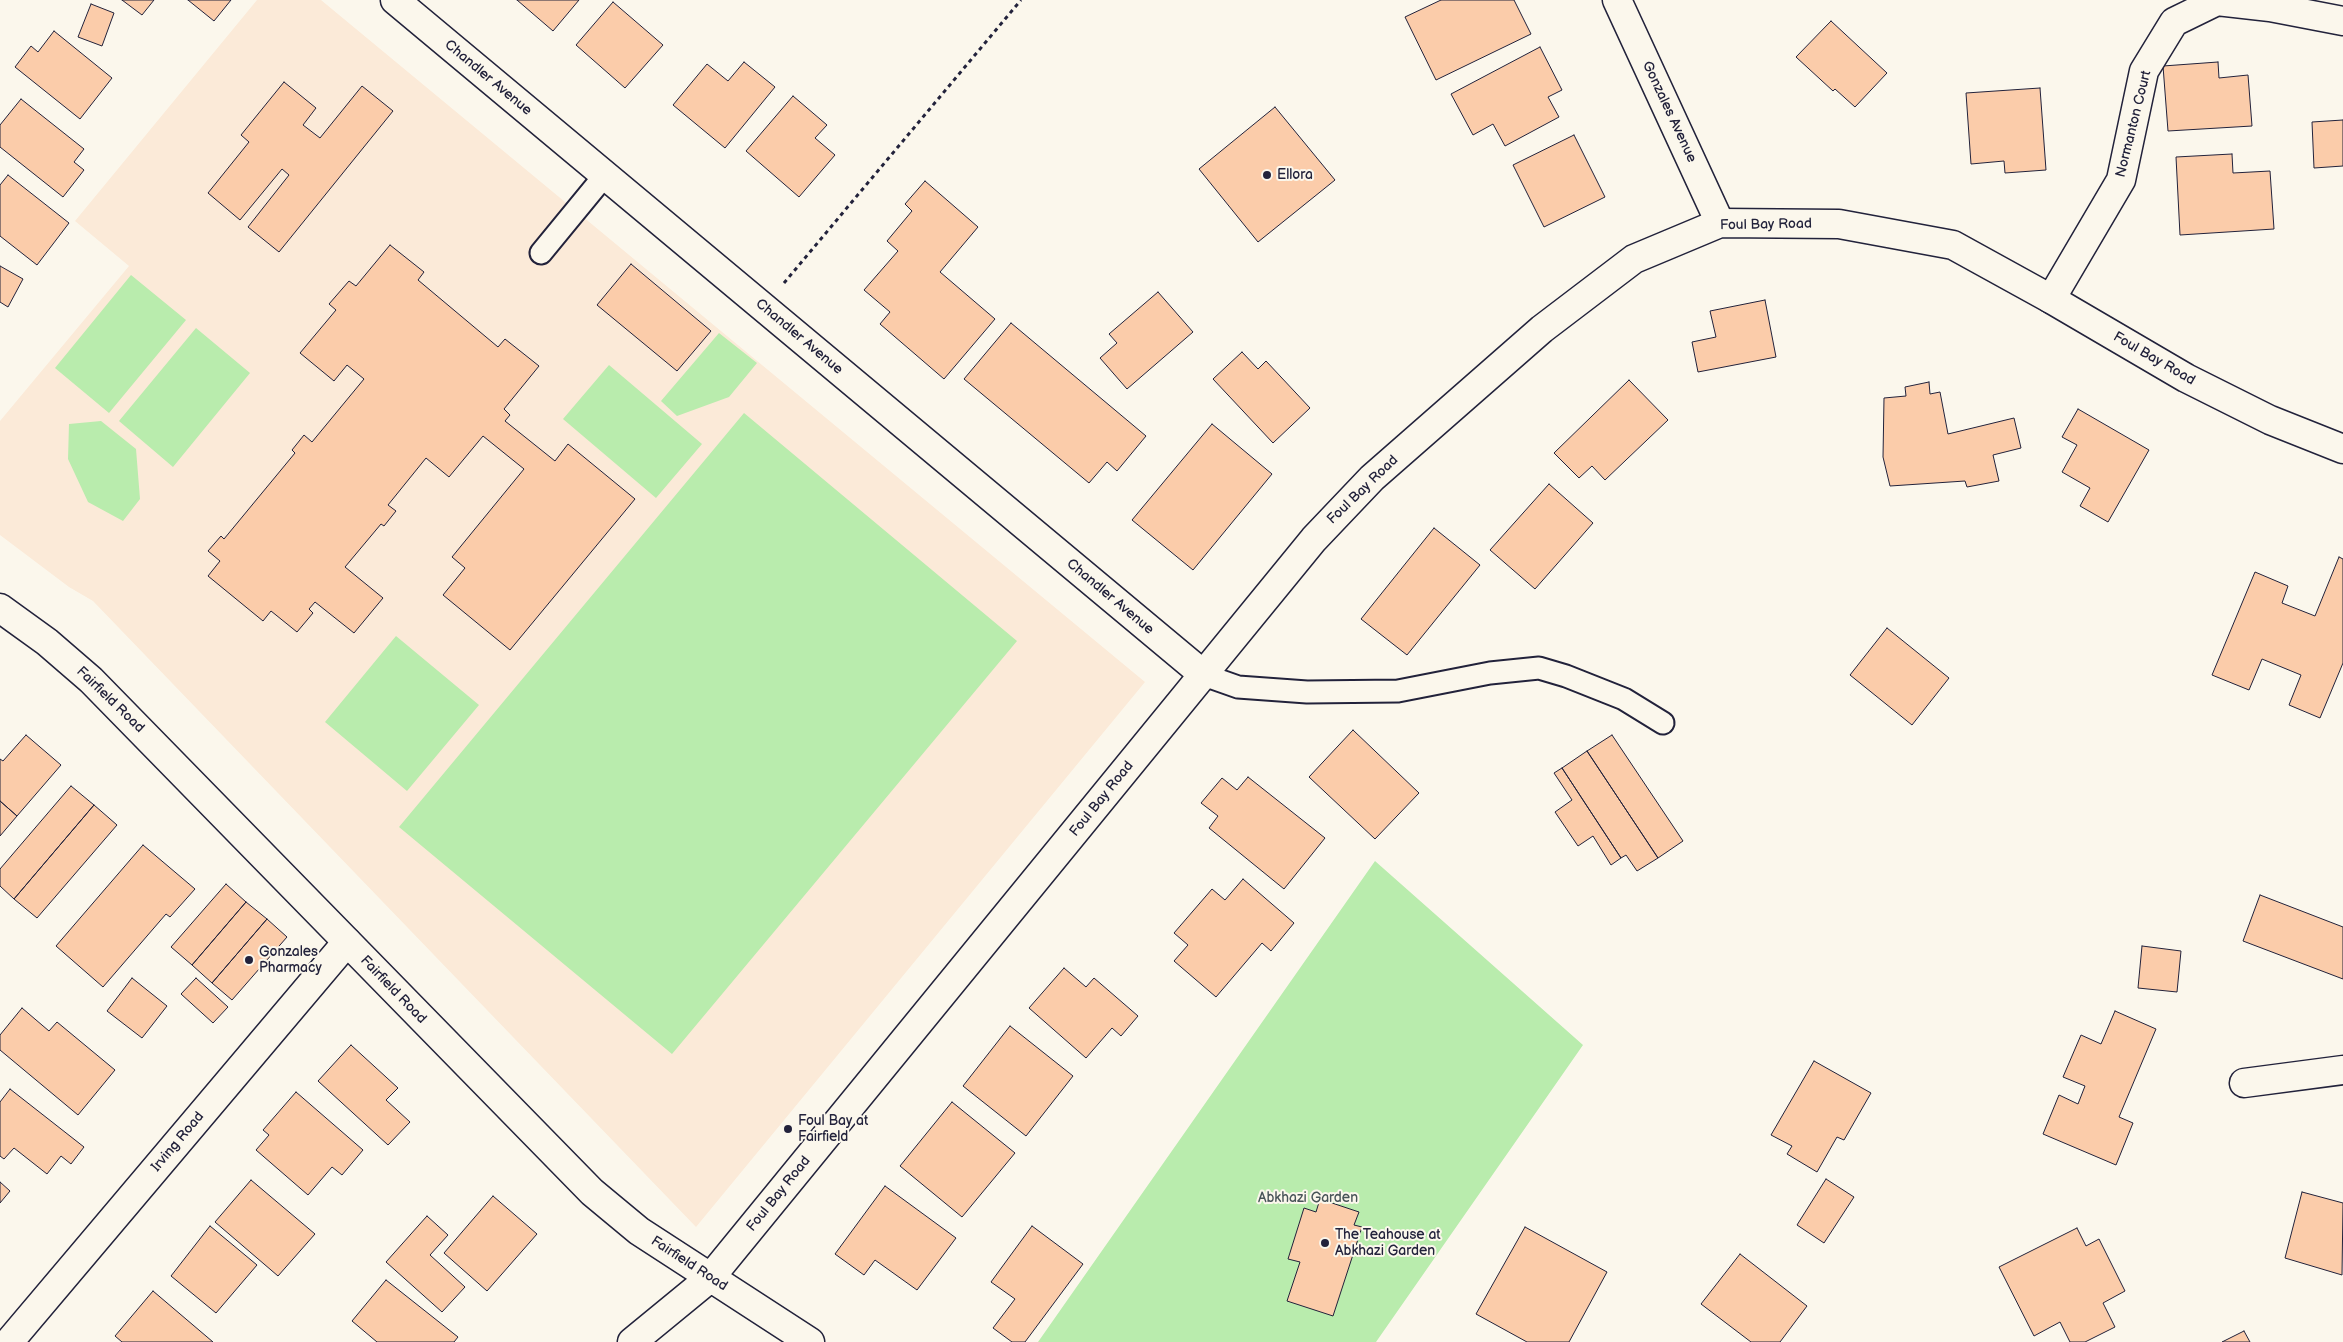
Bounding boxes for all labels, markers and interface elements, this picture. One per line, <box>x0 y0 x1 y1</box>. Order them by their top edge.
street label: Chandler Avenue <box>441 37 535 119</box>
street label: Gonzales Avenue <box>1638 59 1700 165</box>
street label: Normanton Court <box>2113 69 2155 179</box>
place label: Ellora <box>1277 167 1313 183</box>
marker: Ellora <box>1261 169 1273 181</box>
street label: Foul Bay Road <box>1720 216 1812 234</box>
street label: Chandler Avenue <box>752 296 846 378</box>
street label: Foul Bay Road <box>2110 329 2198 389</box>
street label: Foul Bay Road <box>1324 452 1402 528</box>
street label: Chandler Avenue <box>1063 556 1157 638</box>
street label: Fairfield Road <box>73 663 147 737</box>
street label: Foul Bay Road <box>1067 758 1137 840</box>
place label: Gonzales Pharmacy <box>259 944 322 976</box>
street label: Fairfield Road <box>356 953 430 1027</box>
marker: Gonzales Pharmacy <box>243 954 255 966</box>
street label: Irving Road <box>148 1109 208 1175</box>
place label: Foul Bay at Fairfield <box>798 1113 868 1146</box>
marker: Foul Bay at Fairfield <box>782 1123 794 1135</box>
street label: Foul Bay Road <box>744 1153 814 1235</box>
park label: Abkhazi Garden <box>1258 1190 1358 1206</box>
place label: The Teahouse at Abkhazi Garden <box>1335 1227 1441 1260</box>
street label: Fairfield Road <box>648 1233 730 1295</box>
marker: The Teahouse at Abkhazi Garden <box>1319 1237 1331 1249</box>

